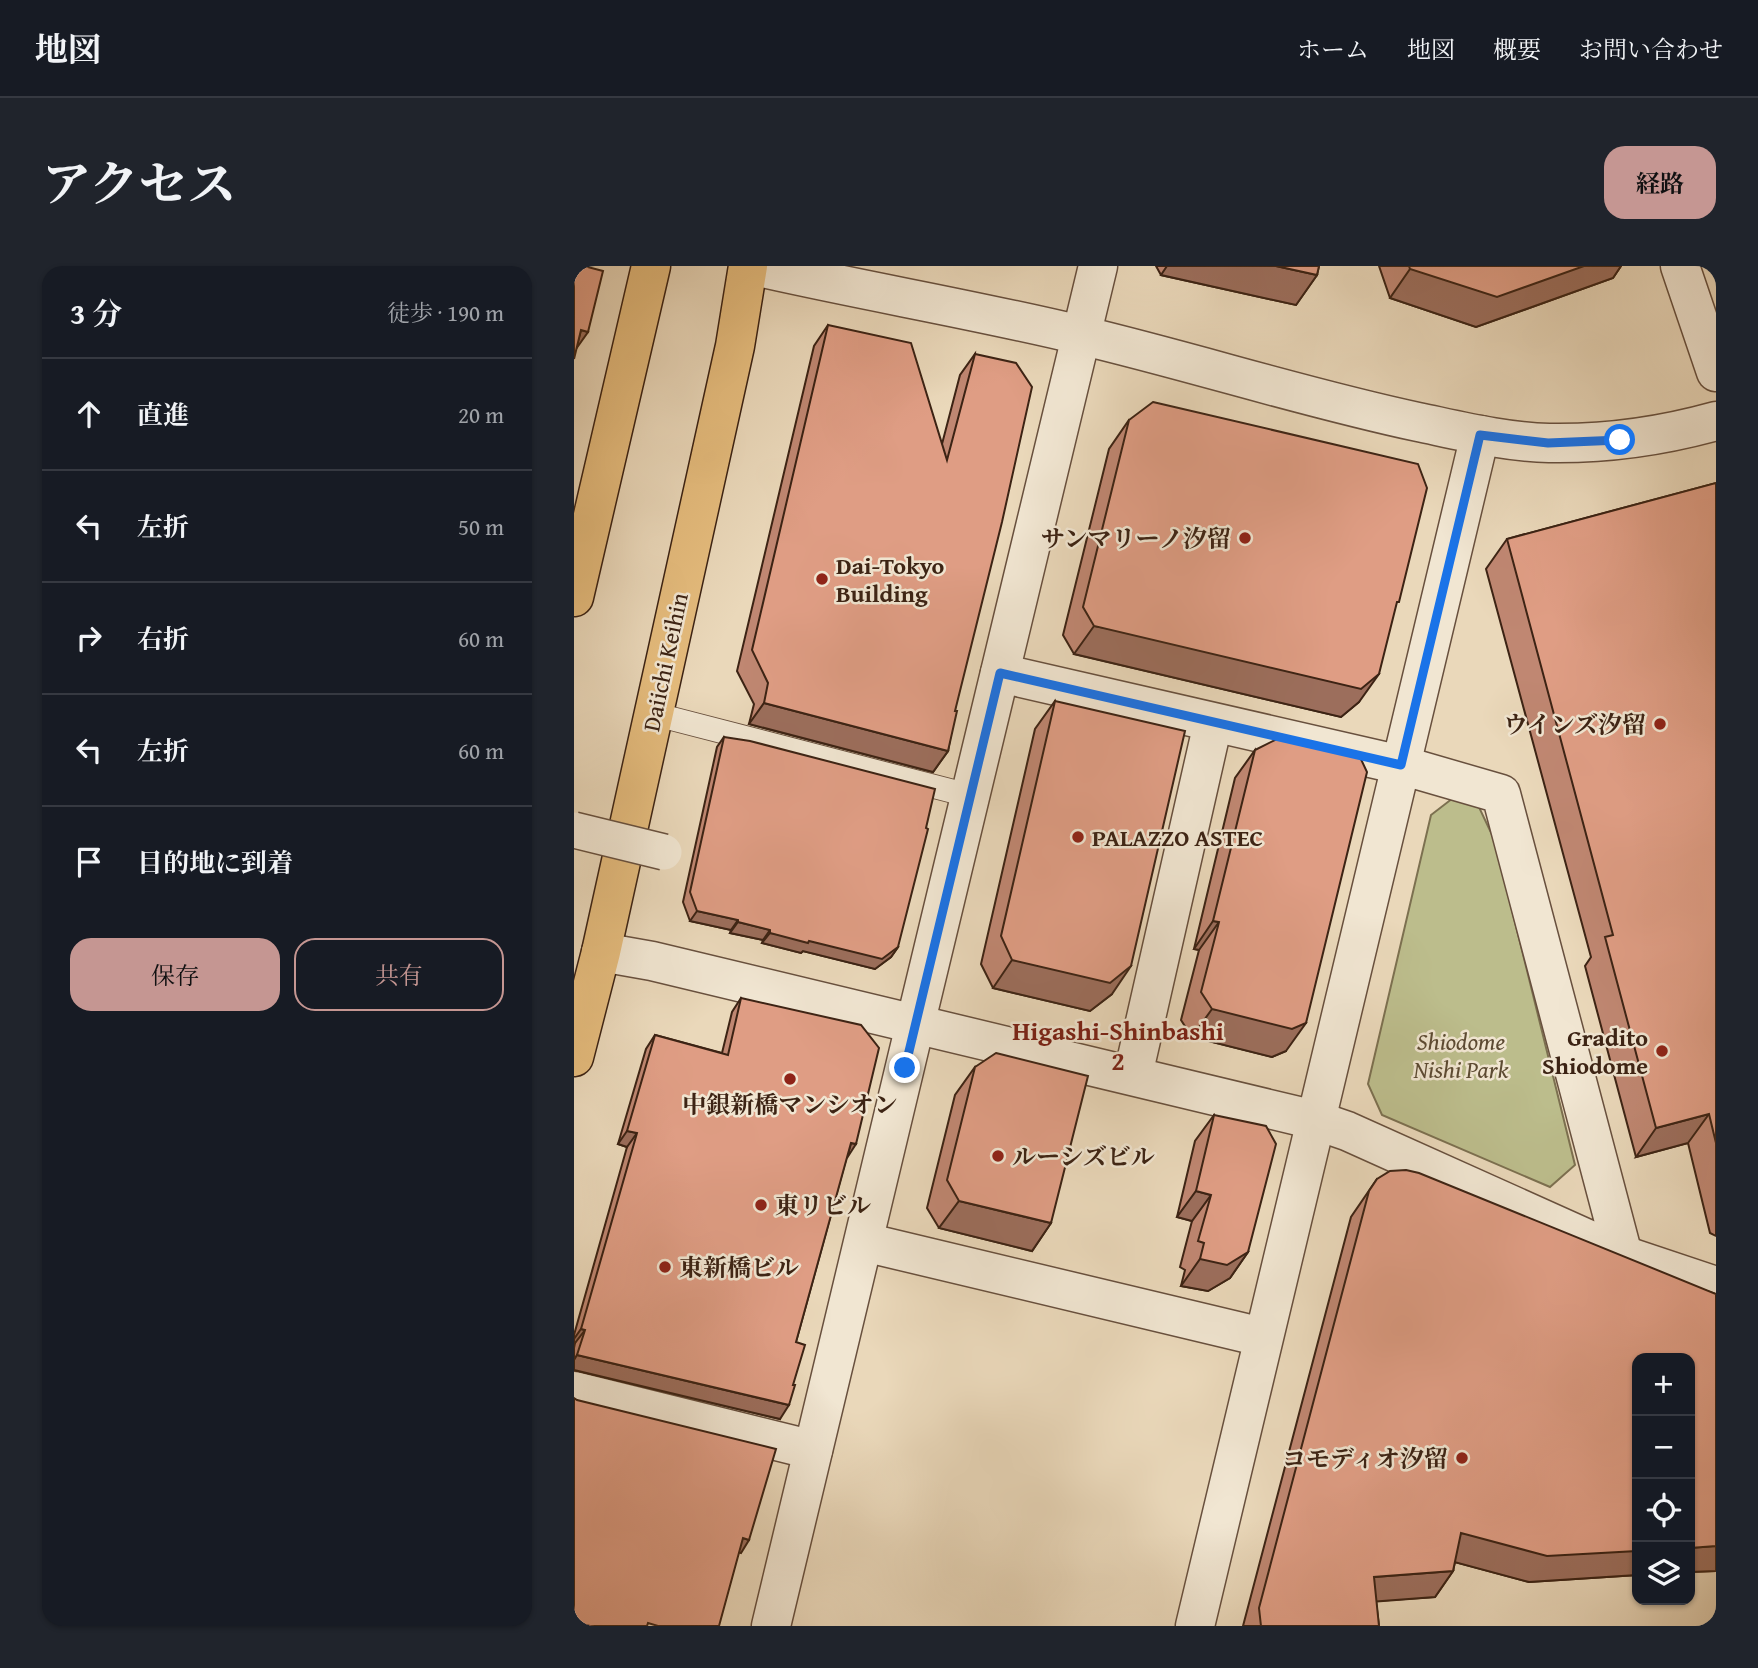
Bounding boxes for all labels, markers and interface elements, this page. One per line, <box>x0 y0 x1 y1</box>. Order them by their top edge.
text: 地図 <box>35 25 101 73</box>
text: ホーム <box>1297 32 1369 67</box>
text: 地図 <box>1407 32 1455 67</box>
text: 概要 <box>1493 32 1541 67</box>
text: お問い合わせ <box>1579 32 1723 67</box>
button: 経路 <box>1604 146 1716 219</box>
text: アクセス <box>42 147 237 219</box>
text: 3 分 <box>70 291 122 335</box>
text: 徒歩 · 190 m <box>387 296 504 329</box>
icon: ahead <box>70 395 108 433</box>
text: 直進 <box>137 395 189 434</box>
text: 20 m <box>458 398 504 431</box>
route start <box>1604 424 1635 455</box>
icon: left <box>70 507 108 545</box>
text: 左折 <box>137 507 189 546</box>
text: 50 m <box>458 510 504 543</box>
place label: サンマリーノ汐留 <box>1041 521 1231 556</box>
marker: サンマリーノ汐留 <box>1237 530 1253 546</box>
place label: Dai-Tokyo Building <box>836 548 945 611</box>
marker: Dai-Tokyo Building <box>814 571 830 587</box>
street label: Daiichi Keihin <box>633 589 697 735</box>
icon: right <box>70 619 108 657</box>
text: 右折 <box>137 619 189 658</box>
text: 60 m <box>458 622 504 655</box>
place label: ウインズ汐留 <box>1503 707 1646 742</box>
marker: ウインズ汐留 <box>1652 716 1668 732</box>
icon: left <box>70 731 108 769</box>
text: 左折 <box>137 731 189 770</box>
text: 60 m <box>458 734 504 767</box>
place label: PALAZZO ASTEC <box>1092 820 1263 855</box>
marker: PALAZZO ASTEC <box>1070 829 1086 845</box>
icon: arrive <box>70 843 108 881</box>
text: 目的地に到着 <box>137 843 293 882</box>
button: 保存 <box>70 938 280 1011</box>
button: 共有 <box>294 938 504 1011</box>
district label: Higashi-Shinbashi 2 <box>1012 1011 1224 1080</box>
place label: Gradito Shiodome <box>1542 1020 1648 1083</box>
park label: Shiodome Nishi Park <box>1412 1024 1509 1087</box>
marker: Gradito Shiodome <box>1654 1043 1670 1059</box>
route end <box>889 1052 920 1083</box>
marker: 中銀新橋マンシオン <box>782 1071 798 1087</box>
place label: 中銀新橋マンシオン <box>682 1087 898 1122</box>
place label: ルーシズビル <box>1012 1139 1155 1174</box>
marker: ルーシズビル <box>990 1148 1006 1164</box>
place label: 東リビル <box>775 1188 871 1223</box>
marker: 東リビル <box>753 1197 769 1213</box>
place label: 東新橋ビル <box>679 1250 799 1285</box>
marker: 東新橋ビル <box>657 1259 673 1275</box>
map controls <box>1632 1353 1695 1605</box>
button: + <box>1632 1353 1695 1416</box>
button: − <box>1632 1416 1695 1479</box>
place label: コモディオ汐留 <box>1282 1441 1448 1476</box>
marker: コモディオ汐留 <box>1454 1450 1470 1466</box>
button: locate <box>1632 1479 1695 1542</box>
button: layers <box>1632 1542 1695 1605</box>

